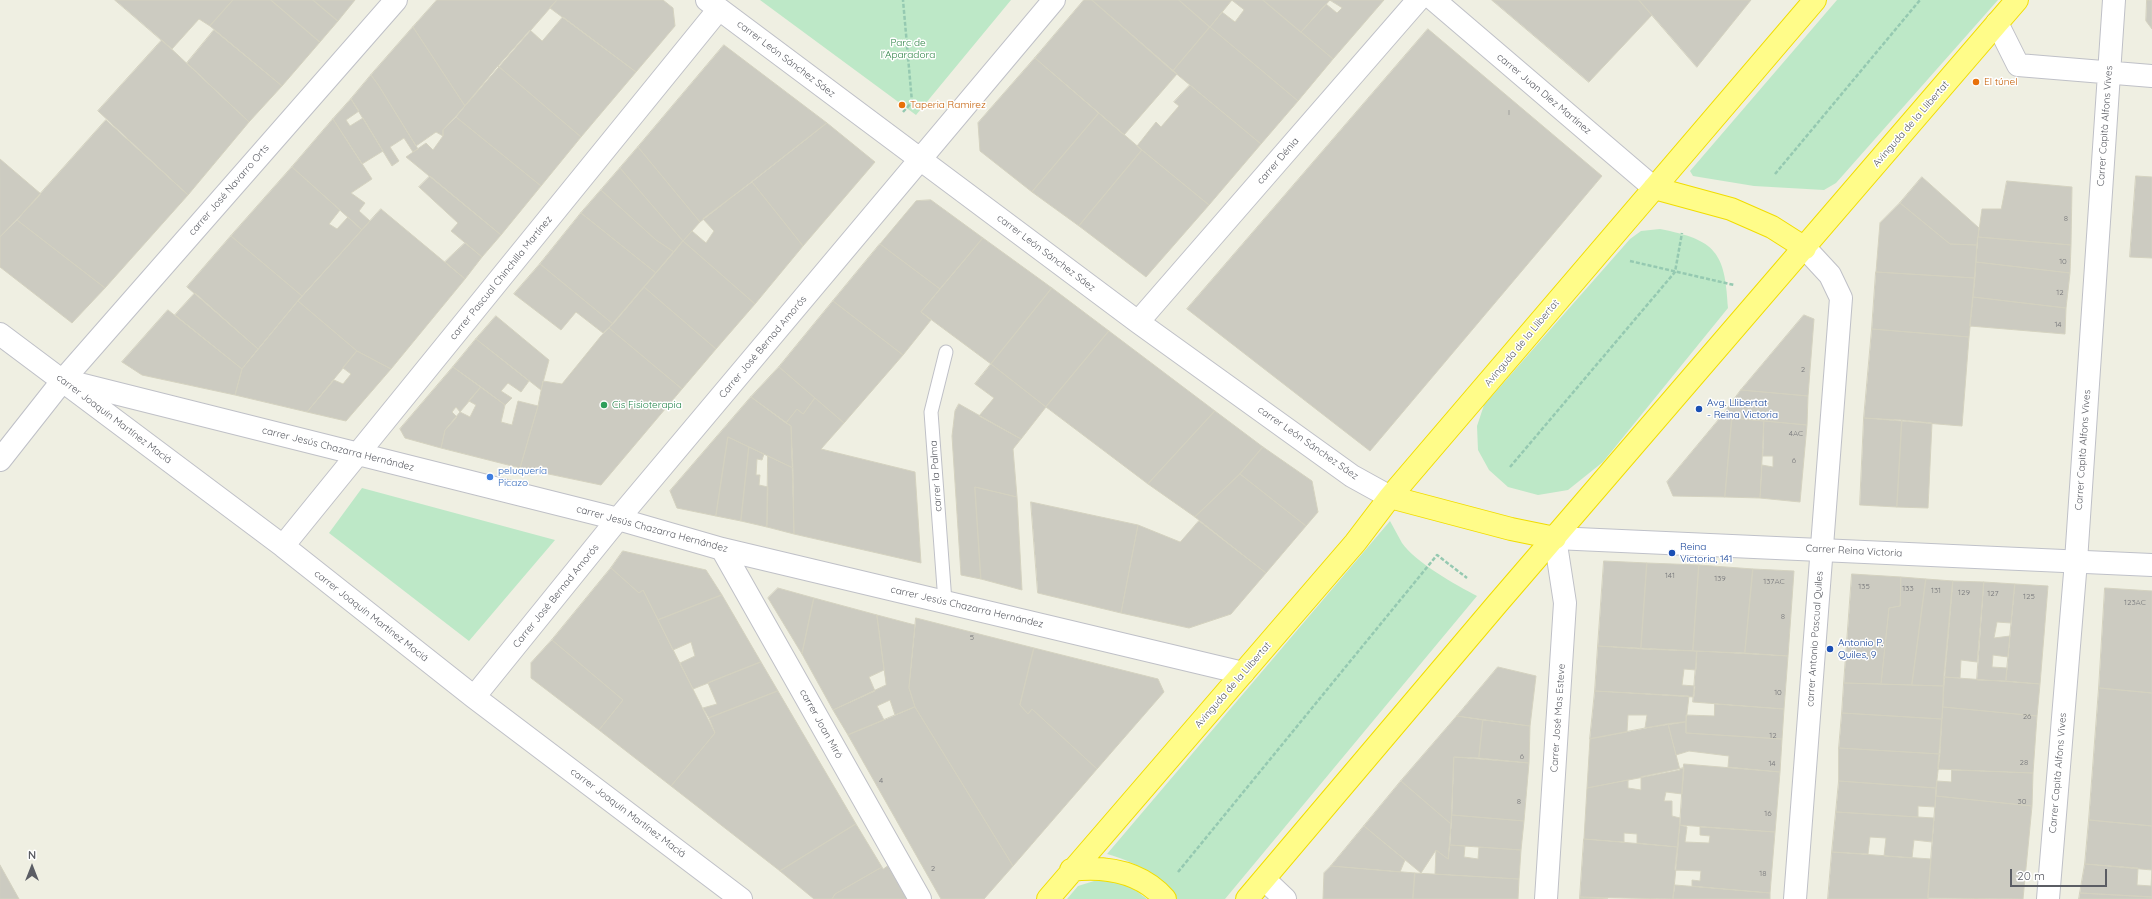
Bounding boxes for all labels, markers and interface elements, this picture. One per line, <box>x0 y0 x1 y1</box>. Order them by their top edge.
street label: carrer León Sánchez Sáez <box>734 18 838 100</box>
park label: Parc de l'Aparadora <box>881 37 935 60</box>
street label: carrer Juan Díez Martínez <box>1494 51 1594 137</box>
street label: Carrer Capità Alfons Vives <box>2095 65 2115 187</box>
place label: El túnel <box>1984 76 2018 88</box>
marker: El túnel <box>1971 77 1981 87</box>
street label: Avinguda de la Llibertat <box>1870 79 1952 169</box>
place label: Taperia Ramirez <box>910 99 986 111</box>
marker: Taperia Ramirez <box>897 100 907 110</box>
house number: I <box>1508 108 1510 118</box>
street label: carrer Dénia <box>1254 135 1302 187</box>
street label: carrer José Navarro Orts <box>186 142 272 238</box>
street label: carrer León Sánchez Sáez <box>994 212 1098 294</box>
street label: carrer Pascual Chinchilla Martínez <box>447 214 555 342</box>
house number: 8 <box>2064 214 2068 224</box>
house number: 10 <box>2059 257 2067 267</box>
house number: 12 <box>2056 288 2064 298</box>
street label: Carrer José Bernad Amorós <box>717 293 809 401</box>
street label: Avinguda de la Llibertat <box>1482 297 1562 389</box>
house number: 14 <box>2054 320 2062 330</box>
house number: 2 <box>1801 365 1805 375</box>
street label: carrer Joaquín Martínez Maciá <box>54 372 174 466</box>
street label: Carrer Capità Alfons Vives <box>2073 389 2093 511</box>
place label: Avg. Llibertat - Reina Victoria <box>1707 397 1778 420</box>
place label: Cis Fisioterapia <box>612 399 682 411</box>
marker: Cis Fisioterapia <box>599 400 609 410</box>
street label: carrer León Sánchez Sáez <box>1255 404 1361 482</box>
marker: Avg. Llibertat - Reina Victoria <box>1694 404 1704 414</box>
street label: carrer Jesús Chazarra Hernández <box>261 424 415 474</box>
house number: 4AC <box>1789 429 1803 439</box>
street label: carrer la Palma <box>928 440 944 512</box>
house number: 6 <box>1792 456 1796 466</box>
place label: peluquería Picazo <box>498 465 547 488</box>
marker: peluquería Picazo <box>485 472 495 482</box>
street label: carrer Jesús Chazarra Hernández <box>575 503 729 555</box>
place label: Reina Victoria, 141 <box>1680 541 1733 564</box>
street label: Carrer José Bernad Amorós <box>510 542 602 650</box>
street label: Carrer Reina Victoria <box>1805 542 1903 560</box>
marker: Reina Victoria, 141 <box>1667 548 1677 558</box>
street label: carrer Joaquín Martínez Maciá <box>312 568 430 664</box>
house number: 141 <box>1665 571 1675 581</box>
street label: carrer Antonio Pascual Quiles <box>1804 571 1826 707</box>
house number: 139 <box>1714 574 1726 584</box>
house number: 137AC <box>1763 577 1785 587</box>
house number: 135 <box>1858 582 1870 592</box>
street label: carrer Jesús Chazarra Hernández <box>889 584 1045 630</box>
house number: 133 <box>1902 584 1914 594</box>
house number: 131 <box>1931 586 1941 596</box>
house number: 129 <box>1958 588 1970 598</box>
house number: 127 <box>1987 589 1999 599</box>
house number: 125 <box>2023 592 2035 602</box>
house number: 123AC <box>2124 598 2146 608</box>
house number: 8 <box>1781 612 1785 622</box>
house number: 5 <box>970 633 974 643</box>
place label: Antonio P. Quiles, 9 <box>1838 637 1883 660</box>
street label: Avinguda de la Llibertat <box>1192 640 1274 730</box>
marker: Antonio P. Quiles, 9 <box>1825 644 1835 654</box>
street label: Carrer José Mas Esteve <box>1548 663 1568 773</box>
street label: carrer Joan Miró <box>797 687 845 761</box>
house number: 10 <box>1774 688 1782 698</box>
house number: 26 <box>2023 712 2031 722</box>
street label: Carrer Capità Alfons Vives <box>2047 712 2069 834</box>
house number: 12 <box>1769 731 1777 741</box>
house number: 6 <box>1520 752 1524 762</box>
house number: 28 <box>2020 758 2028 768</box>
house number: 14 <box>1768 759 1776 769</box>
street label: carrer Joaquín Martínez Maciá <box>568 766 688 860</box>
house number: 4 <box>879 776 883 786</box>
house number: 8 <box>1517 797 1521 807</box>
house number: 30 <box>2018 797 2026 807</box>
house number: 16 <box>1764 809 1772 819</box>
north arrow <box>12 847 52 887</box>
text: N <box>28 848 36 862</box>
scale bar <box>2012 861 2109 887</box>
house number: 2 <box>931 864 935 874</box>
text: 20 m <box>2017 868 2045 883</box>
house number: 18 <box>1759 869 1767 879</box>

